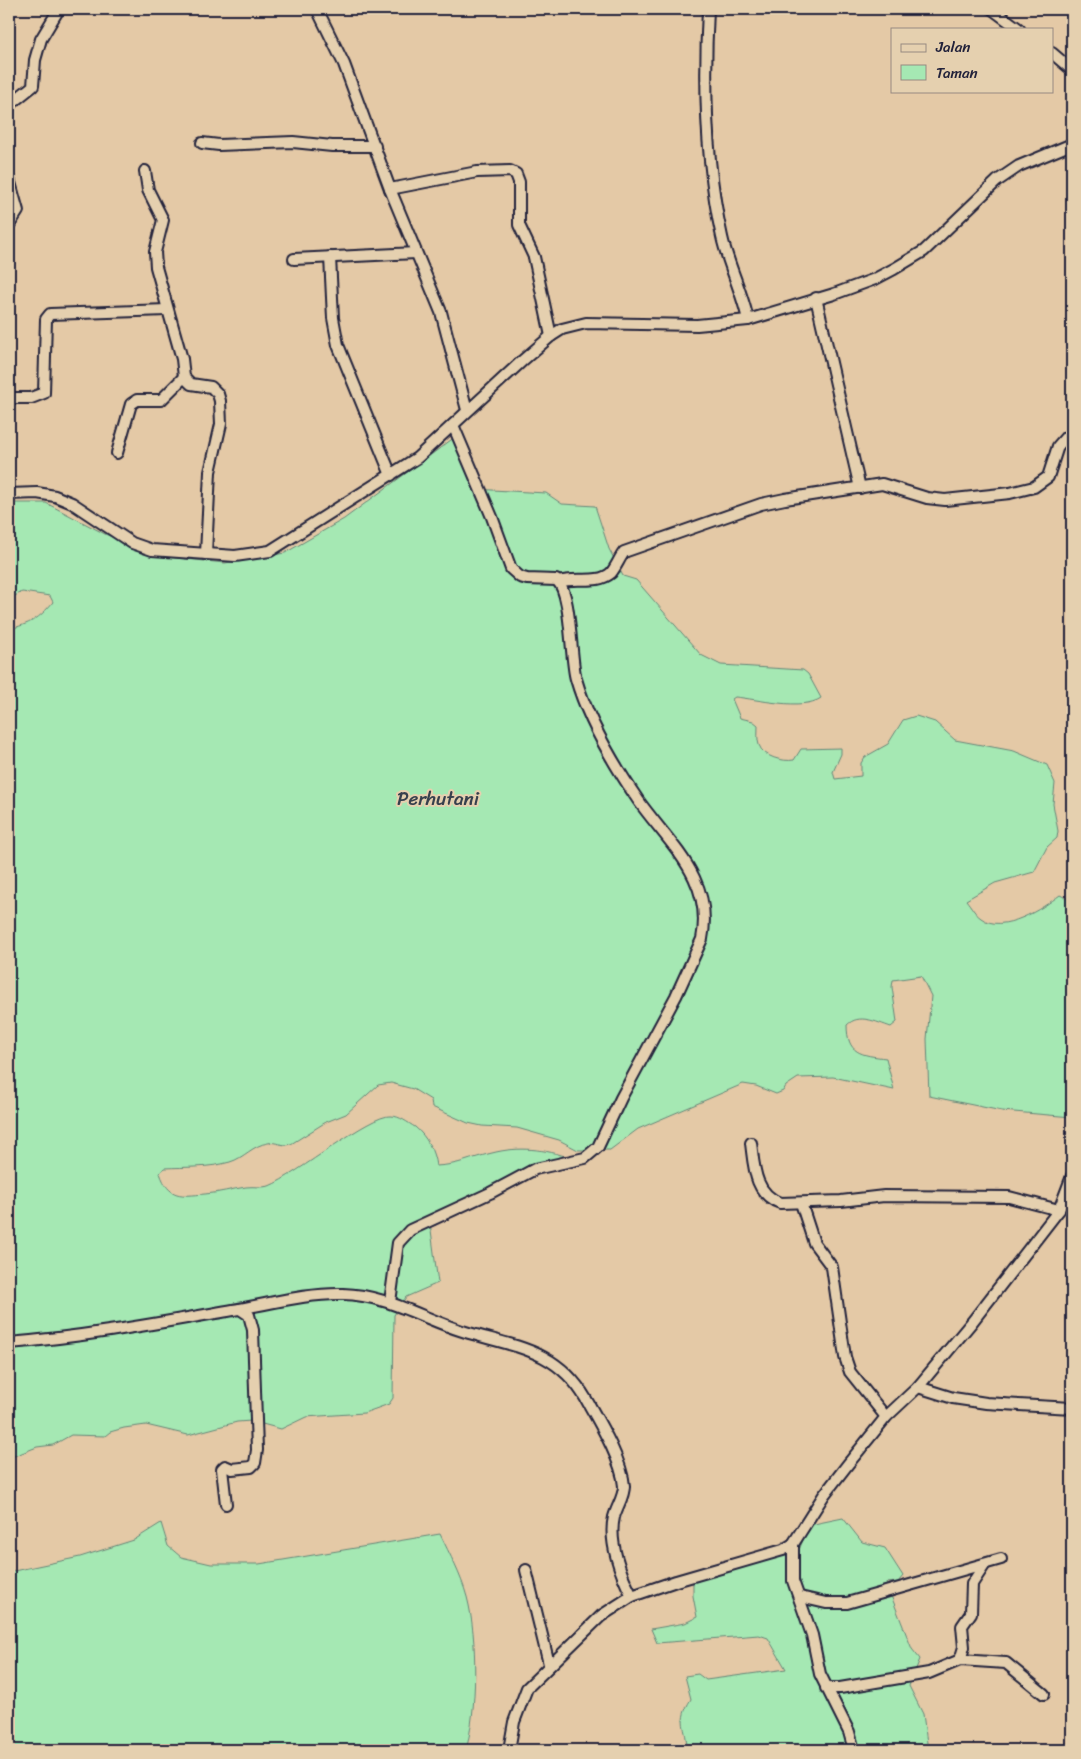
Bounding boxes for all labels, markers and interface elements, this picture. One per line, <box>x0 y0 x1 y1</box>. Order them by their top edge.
legend <box>891 28 1054 92</box>
text: Jalan <box>935 34 970 60</box>
text: Taman <box>936 60 978 86</box>
park label: Perhutani <box>397 782 480 815</box>

